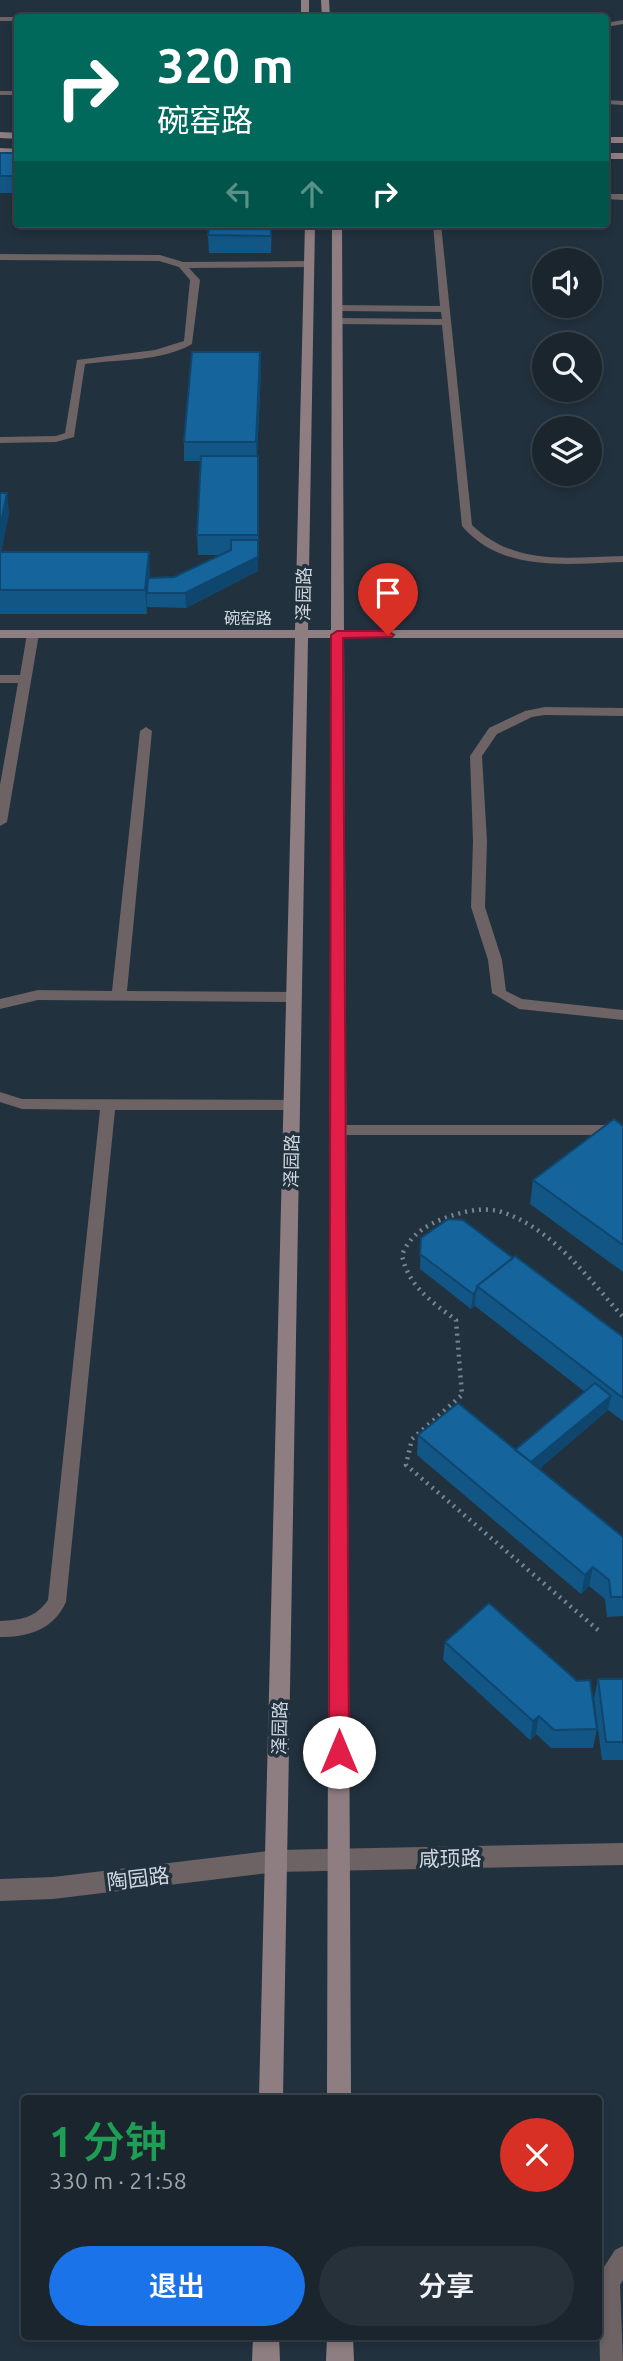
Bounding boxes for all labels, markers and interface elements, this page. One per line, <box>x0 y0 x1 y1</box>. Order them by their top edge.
text: 320 m <box>157 37 294 92</box>
icon: right <box>42 42 133 133</box>
text: 碗窑路 <box>157 102 253 138</box>
icon: left <box>220 175 258 213</box>
icon: ahead <box>293 175 331 213</box>
icon: right <box>366 175 404 213</box>
map controls <box>532 248 602 486</box>
button: sound <box>532 248 602 318</box>
button: search <box>532 332 602 402</box>
button: layers <box>532 416 602 486</box>
pin <box>358 563 418 635</box>
street label: 泽园路 <box>293 567 313 621</box>
icon: arrive <box>369 574 407 612</box>
street label: 碗窑路 <box>224 609 272 627</box>
street label: 泽园路 <box>281 1134 301 1188</box>
street label: 泽园路 <box>269 1701 289 1755</box>
position arrow <box>302 1715 376 1789</box>
street label: 咸顼路 <box>418 1845 482 1871</box>
street label: 陶园路 <box>105 1862 171 1894</box>
text: 1 分钟 <box>49 2118 167 2165</box>
button: close <box>500 2118 574 2192</box>
text: 330 m · 21:58 <box>49 2168 187 2193</box>
button: 退出 <box>49 2246 305 2326</box>
button: 分享 <box>319 2246 574 2326</box>

